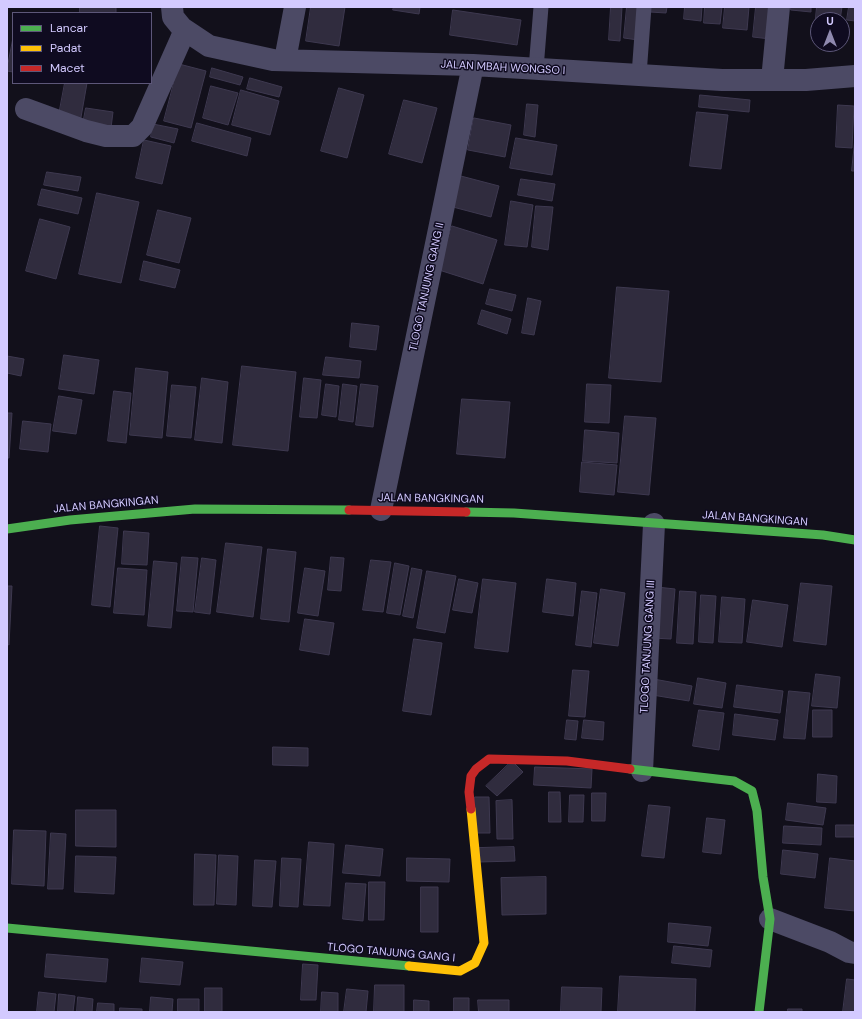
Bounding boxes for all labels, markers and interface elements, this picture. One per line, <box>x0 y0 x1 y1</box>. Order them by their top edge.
legend <box>12 12 152 84</box>
north arrow <box>810 12 850 52</box>
text: U <box>826 14 834 28</box>
text: Lancar <box>50 20 88 36</box>
text: Padat <box>50 40 82 56</box>
street label: JALAN MBAH WONGSO I <box>440 58 566 78</box>
text: Macet <box>50 60 85 76</box>
street label: TLOGO TANJUNG GANG II <box>407 222 447 352</box>
street label: JALAN BANGKINGAN <box>378 491 484 507</box>
street label: JALAN BANGKINGAN <box>53 494 159 516</box>
street label: JALAN BANGKINGAN <box>702 509 808 529</box>
street label: TLOGO TANJUNG GANG III <box>638 580 658 714</box>
street label: TLOGO TANJUNG GANG I <box>326 941 456 965</box>

